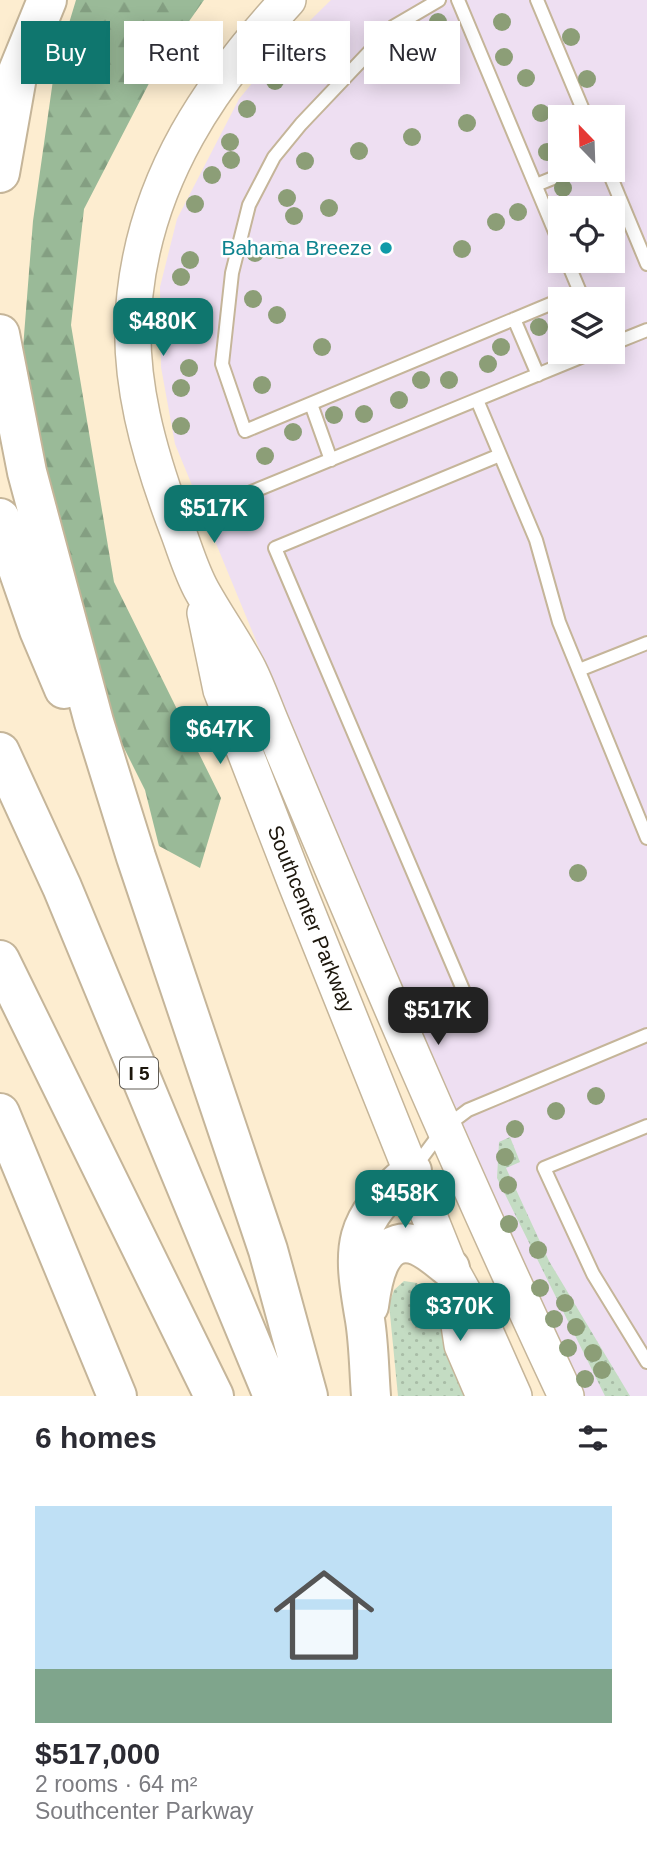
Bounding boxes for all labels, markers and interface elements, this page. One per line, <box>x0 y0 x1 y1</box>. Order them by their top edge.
chip: Buy <box>21 21 110 84</box>
chip: Rent <box>124 21 223 84</box>
chip: Filters <box>237 21 350 84</box>
chip: New <box>364 21 460 84</box>
north arrow <box>548 105 625 182</box>
map controls <box>548 105 625 364</box>
button: locate <box>548 196 625 273</box>
place label: Bahama Breeze <box>221 236 372 259</box>
marker: Bahama Breeze <box>378 240 394 256</box>
button: layers <box>548 287 625 364</box>
pin: $480K <box>114 298 212 358</box>
text: $480K <box>129 308 197 334</box>
pin: $517K <box>165 486 263 545</box>
text: $517K <box>180 495 248 521</box>
pin: $647K <box>171 706 269 766</box>
text: $647K <box>186 716 254 742</box>
street label: Southcenter Parkway <box>263 822 360 1016</box>
pin: $517K <box>389 988 487 1047</box>
text: $517K <box>404 997 472 1023</box>
road number: I 5 <box>120 1058 158 1088</box>
pin: $458K <box>356 1170 454 1230</box>
text: $458K <box>371 1180 439 1206</box>
pin: $370K <box>411 1284 509 1343</box>
text: $370K <box>426 1293 494 1319</box>
icon: filters <box>574 1419 612 1457</box>
text: 6 homes <box>35 1421 157 1454</box>
icon: home <box>261 1552 387 1678</box>
text: $517,000 <box>35 1737 160 1770</box>
text: 2 rooms · 64 m² <box>35 1771 197 1797</box>
text: Southcenter Parkway <box>35 1798 254 1824</box>

